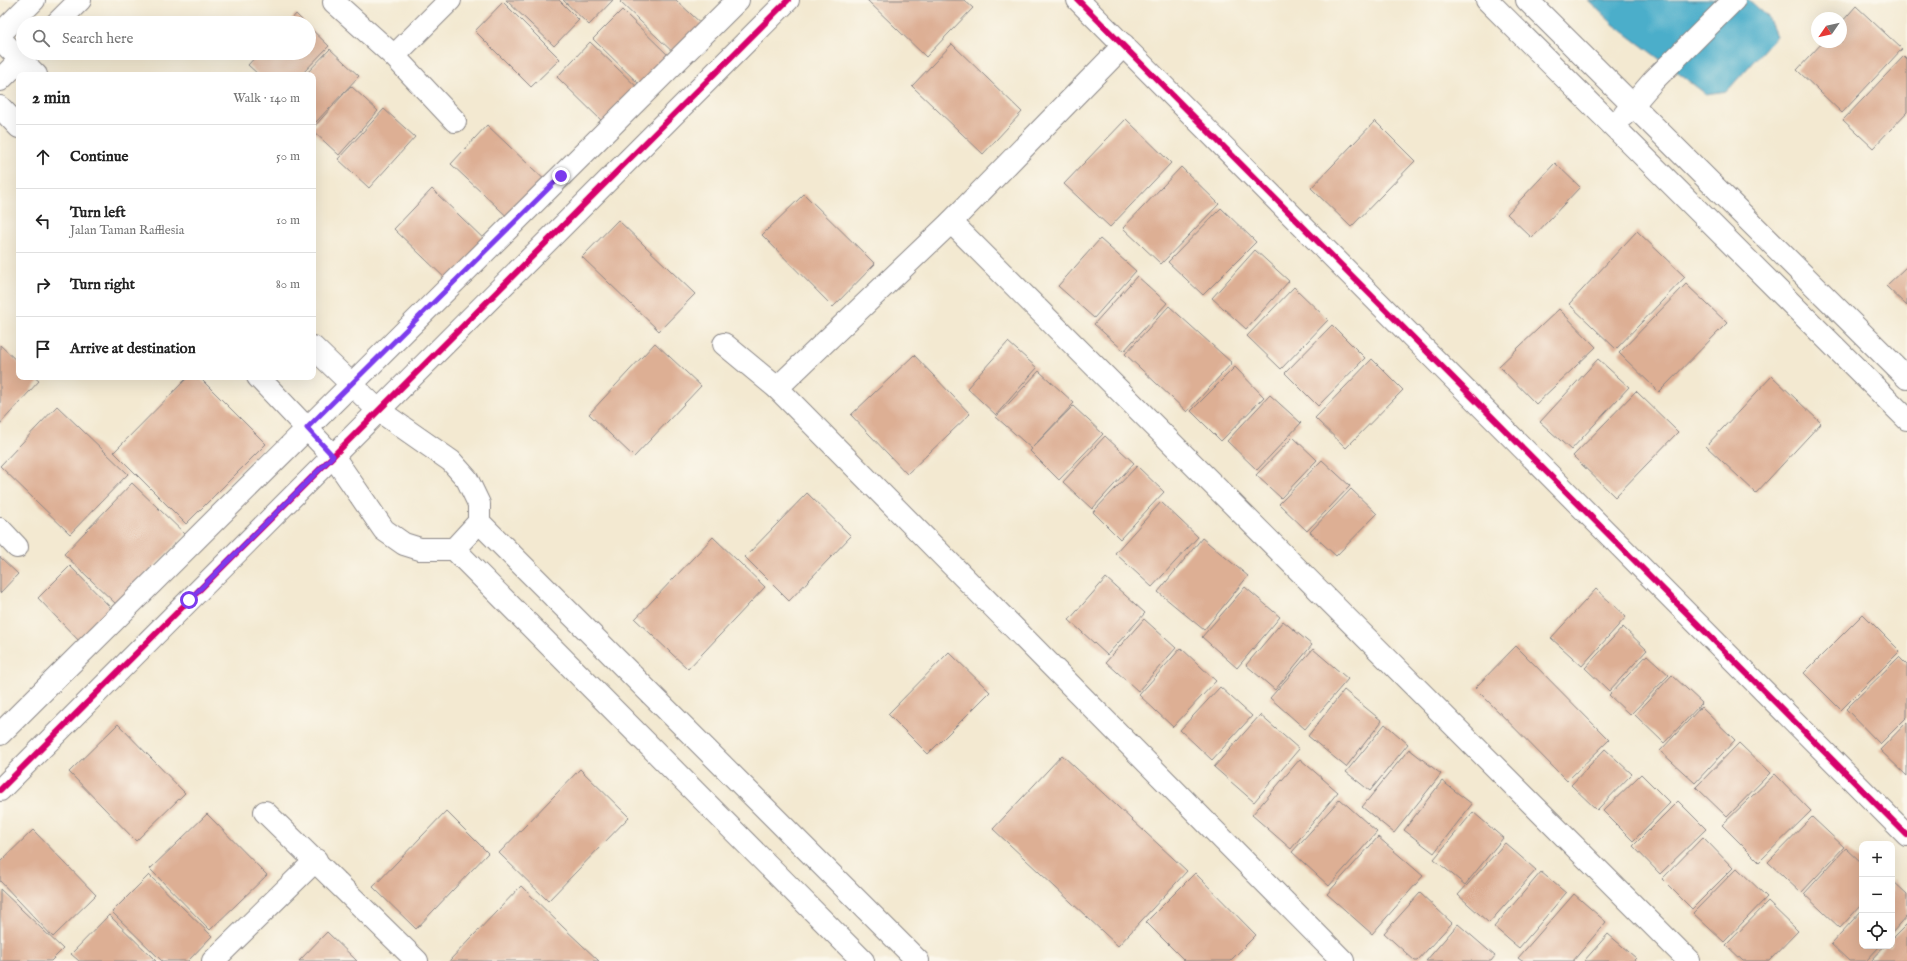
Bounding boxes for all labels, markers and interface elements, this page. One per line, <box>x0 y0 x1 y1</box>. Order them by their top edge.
north arrow <box>1811 12 1847 48</box>
search box <box>16 16 316 60</box>
icon: search <box>30 27 52 49</box>
text: Search here <box>62 29 133 48</box>
text: 2 min <box>32 88 70 109</box>
text: Walk · 140 m <box>233 90 300 107</box>
icon: ahead <box>32 146 54 168</box>
text: Continue <box>70 147 128 166</box>
text: 50 m <box>276 148 300 165</box>
route end <box>552 167 570 185</box>
text: Turn left <box>70 203 126 222</box>
icon: left <box>32 210 54 232</box>
text: 10 m <box>276 212 300 229</box>
text: Jalan Taman Rafflesia <box>70 222 184 239</box>
icon: right <box>32 274 54 296</box>
text: Turn right <box>70 275 135 294</box>
text: 80 m <box>276 276 300 293</box>
icon: arrive <box>32 338 54 360</box>
text: Arrive at destination <box>70 339 196 358</box>
route start <box>180 591 198 609</box>
map controls <box>1859 841 1895 949</box>
button: + <box>1859 841 1895 877</box>
button: − <box>1859 877 1895 913</box>
button: locate <box>1859 913 1895 949</box>

